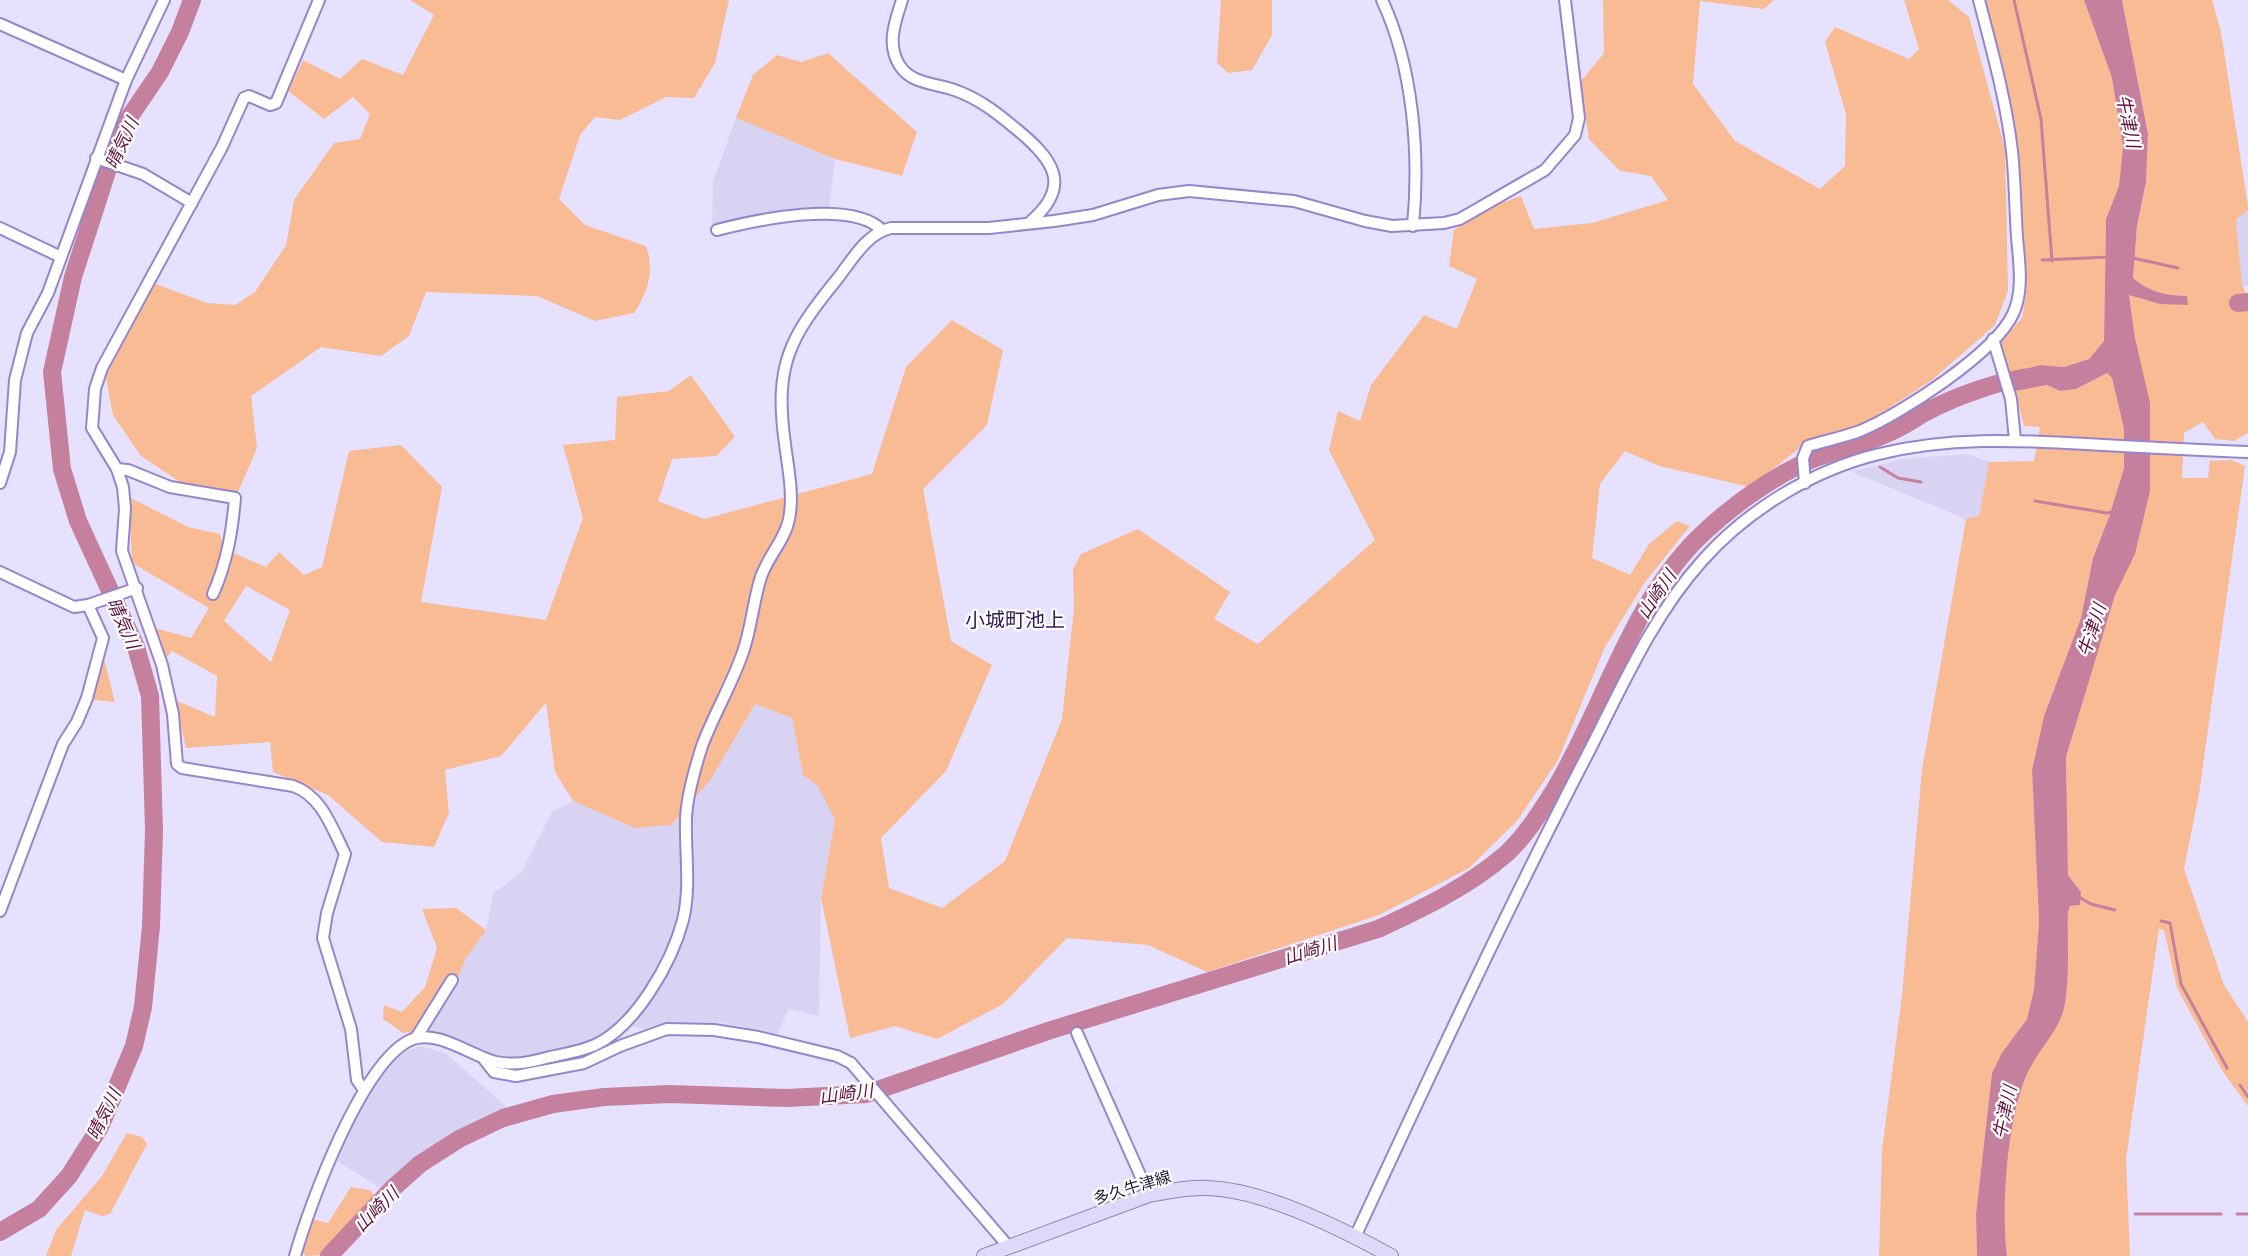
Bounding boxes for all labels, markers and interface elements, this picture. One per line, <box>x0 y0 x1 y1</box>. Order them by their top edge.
water label: 牛津川 <box>2112 92 2147 152</box>
water label: 晴気川 <box>99 112 144 173</box>
water label: 山崎川 <box>1631 563 1682 623</box>
water label: 晴気川 <box>102 593 147 654</box>
water label: 牛津川 <box>2071 599 2111 659</box>
district label: 小城町池上 <box>965 606 1065 633</box>
water label: 山崎川 <box>1281 930 1341 969</box>
water label: 山崎川 <box>818 1078 876 1108</box>
water label: 牛津川 <box>1987 1081 2022 1141</box>
water label: 晴気川 <box>80 1083 126 1144</box>
street label: 多久牛津線 <box>1091 1165 1173 1209</box>
water label: 山崎川 <box>348 1180 405 1237</box>

